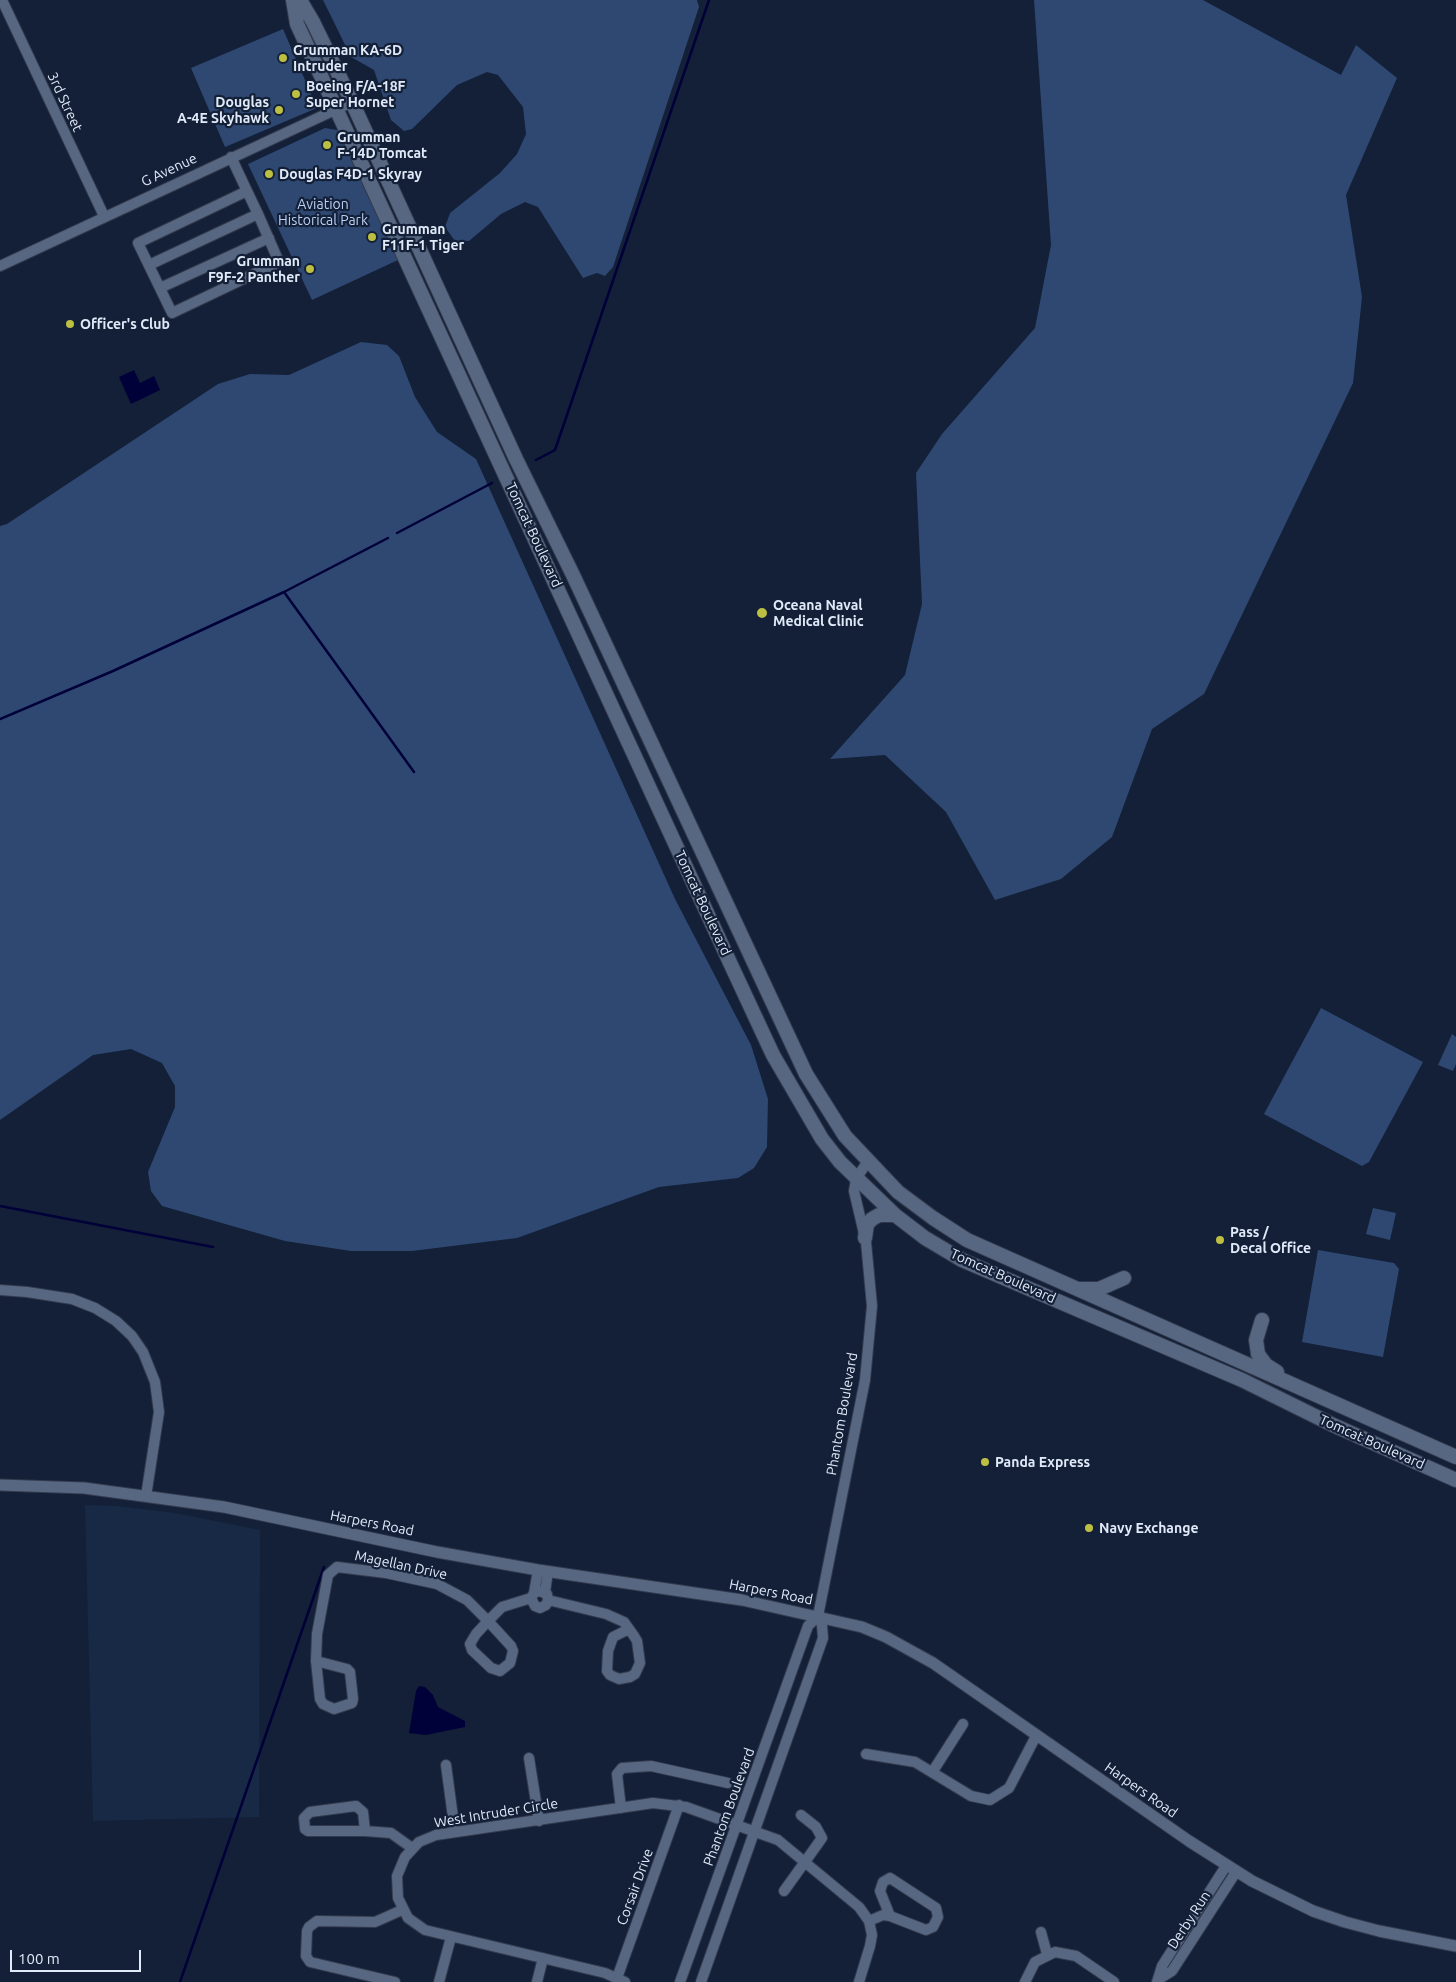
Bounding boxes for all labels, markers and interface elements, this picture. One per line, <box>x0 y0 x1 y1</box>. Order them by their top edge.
place label: Grumman KA-6D Intruder <box>293 42 402 74</box>
marker: Grumman KA-6D Intruder <box>277 52 289 64</box>
street label: 3rd Street <box>44 70 86 134</box>
place label: Boeing F/A-18F Super Hornet <box>306 78 405 110</box>
marker: Boeing F/A-18F Super Hornet <box>290 88 302 100</box>
place label: Douglas A-4E Skyhawk <box>177 94 269 126</box>
marker: Douglas A-4E Skyhawk <box>273 104 285 116</box>
place label: Grumman F-14D Tomcat <box>337 129 427 162</box>
marker: Grumman F-14D Tomcat <box>321 139 333 151</box>
street label: G Avenue <box>138 150 200 190</box>
place label: Douglas F4D-1 Skyray <box>279 166 422 182</box>
marker: Douglas F4D-1 Skyray <box>263 168 275 180</box>
park label: Aviation Historical Park <box>278 196 368 228</box>
place label: Grumman F11F-1 Tiger <box>382 221 464 253</box>
marker: Grumman F11F-1 Tiger <box>366 231 378 243</box>
place label: Grumman F9F-2 Panther <box>208 253 300 286</box>
marker: Grumman F9F-2 Panther <box>304 263 316 275</box>
place label: Officer's Club <box>80 316 170 332</box>
marker: Officer's Club <box>64 318 76 330</box>
street label: Tomcat Boulevard <box>502 480 566 590</box>
place label: Oceana Naval Medical Clinic <box>773 597 864 630</box>
marker: Oceana Naval Medical Clinic <box>755 606 769 620</box>
street label: Tomcat Boulevard <box>671 848 735 958</box>
place label: Pass / Decal Office <box>1230 1224 1311 1256</box>
marker: Pass / Decal Office <box>1214 1234 1226 1246</box>
street label: Tomcat Boulevard <box>948 1245 1058 1307</box>
street label: Phantom Boulevard <box>823 1351 861 1477</box>
street label: Tomcat Boulevard <box>1317 1411 1427 1473</box>
place label: Panda Express <box>995 1454 1090 1470</box>
marker: Panda Express <box>979 1456 991 1468</box>
street label: Harpers Road <box>329 1507 415 1539</box>
place label: Navy Exchange <box>1099 1520 1198 1536</box>
marker: Navy Exchange <box>1083 1522 1095 1534</box>
street label: Magellan Drive <box>353 1547 449 1583</box>
street label: Harpers Road <box>728 1576 814 1608</box>
street label: Phantom Boulevard <box>700 1746 758 1868</box>
street label: Harpers Road <box>1101 1759 1181 1821</box>
street label: West Intruder Circle <box>433 1795 559 1831</box>
street label: Corsair Drive <box>613 1846 657 1928</box>
street label: Derby Run <box>1164 1888 1214 1952</box>
scale bar <box>12 1940 144 1972</box>
text: 100 m <box>18 1950 60 1967</box>

